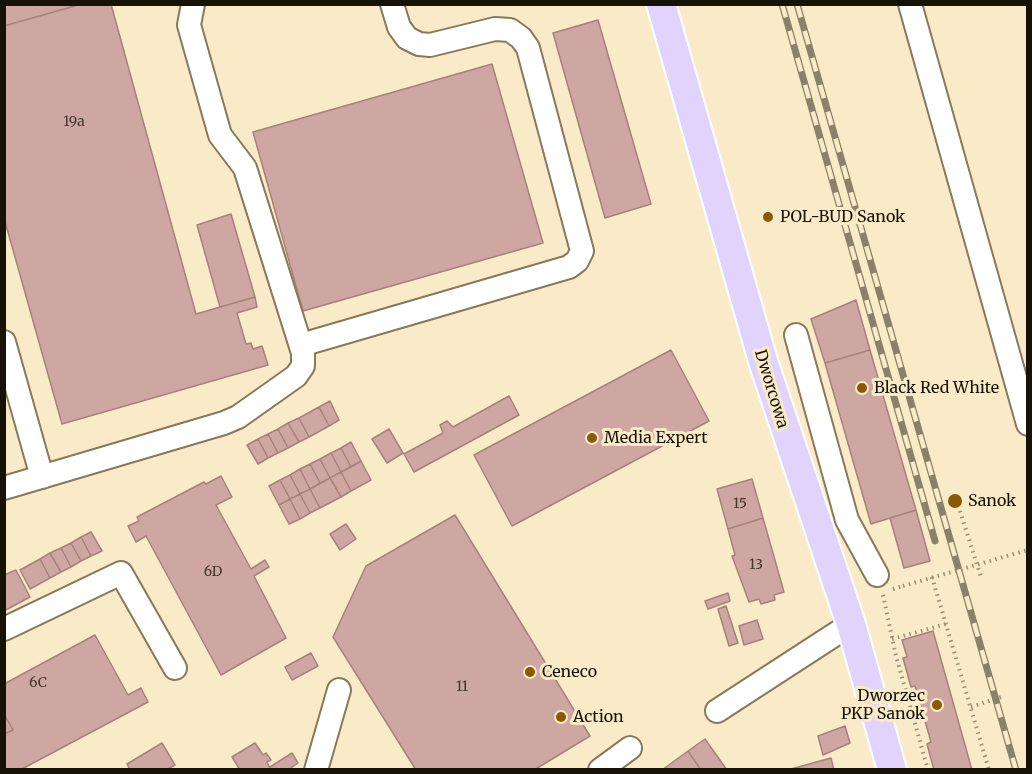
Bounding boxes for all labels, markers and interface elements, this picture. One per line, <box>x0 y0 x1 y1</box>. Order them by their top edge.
house number: 19a <box>63 114 85 130</box>
place label: POL-BUD Sanok <box>780 207 905 227</box>
marker: POL-BUD Sanok <box>761 210 775 224</box>
street label: Dworcowa <box>750 347 792 431</box>
place label: Black Red White <box>874 378 999 398</box>
marker: Black Red White <box>855 381 869 395</box>
place label: Media Expert <box>604 428 708 448</box>
marker: Media Expert <box>585 431 599 445</box>
place label: Sanok <box>968 491 1016 511</box>
marker: Sanok <box>946 492 964 510</box>
house number: 15 <box>733 496 747 512</box>
house number: 13 <box>749 557 763 573</box>
house number: 6D <box>204 564 222 580</box>
place label: Ceneco <box>542 662 597 682</box>
marker: Ceneco <box>523 665 537 679</box>
house number: 6C <box>29 675 47 691</box>
house number: 11 <box>456 679 468 695</box>
place label: Dworzec PKP Sanok <box>841 686 925 724</box>
marker: Dworzec PKP Sanok <box>930 698 944 712</box>
place label: Action <box>573 707 624 727</box>
marker: Action <box>554 710 568 724</box>

